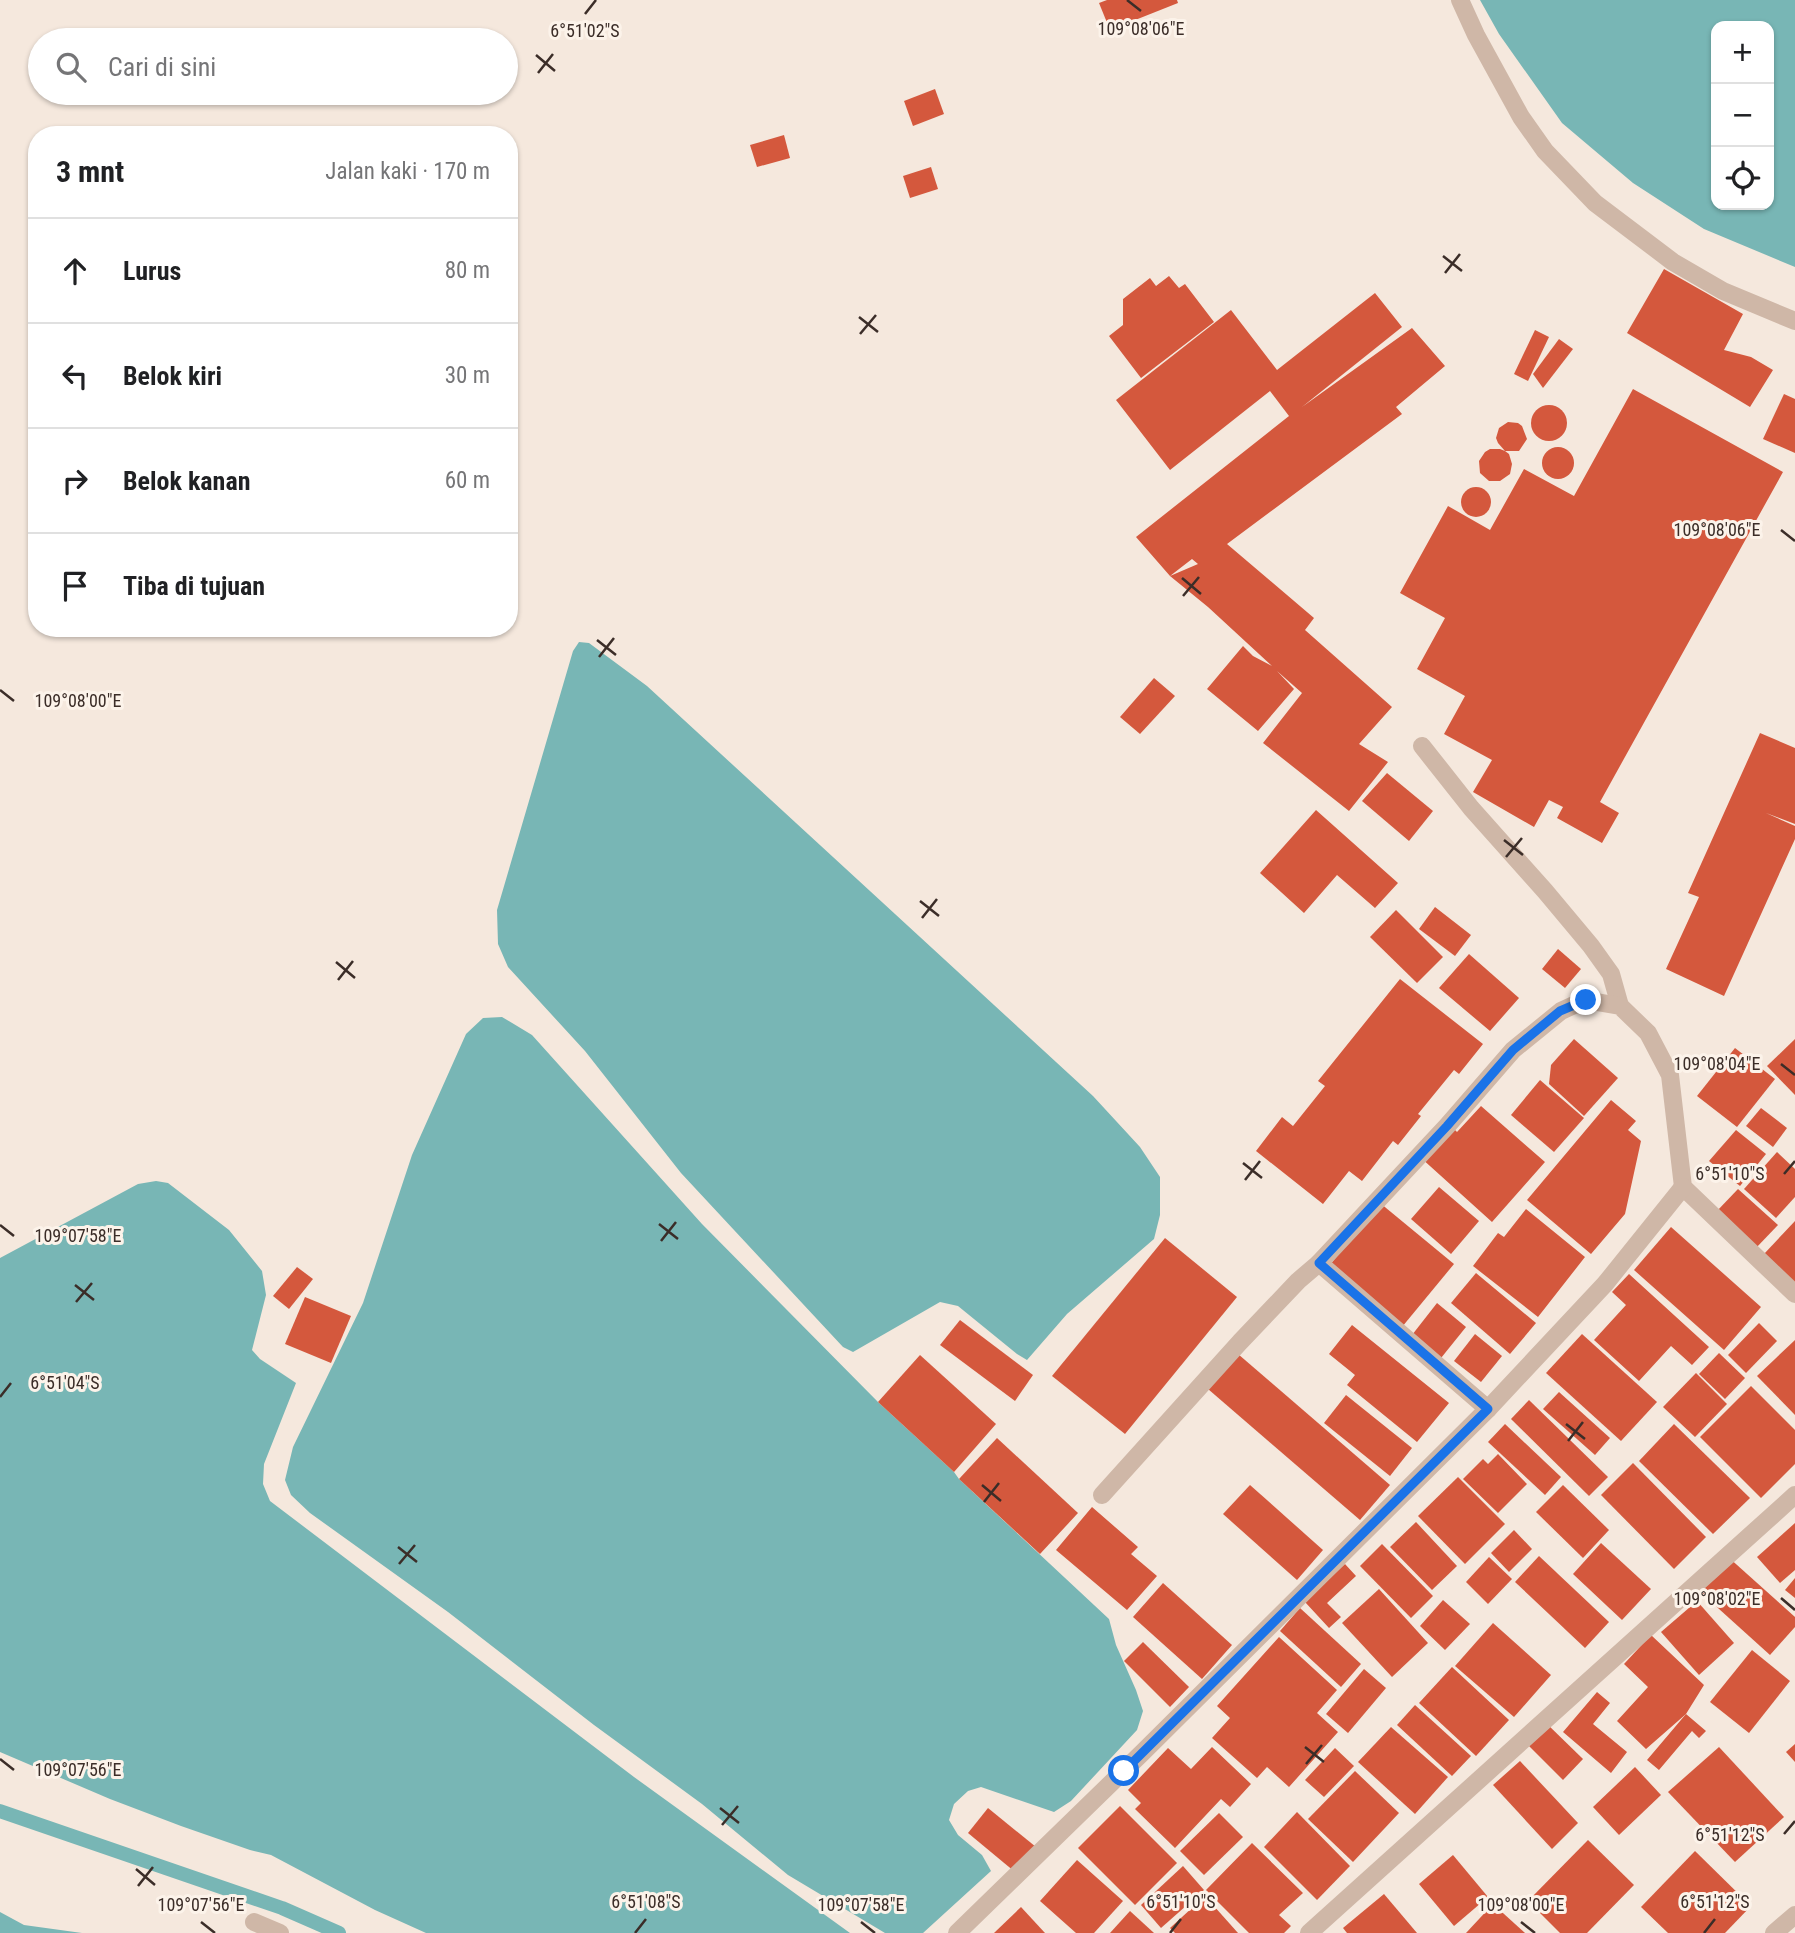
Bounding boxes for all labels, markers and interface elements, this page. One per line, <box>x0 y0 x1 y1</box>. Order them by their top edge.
text: 109°08'06"E <box>1098 18 1184 39</box>
text: 6°51'02"S <box>550 20 620 41</box>
map controls <box>1711 21 1774 210</box>
button: + <box>1711 21 1774 84</box>
search box <box>28 28 518 105</box>
icon: search <box>52 48 90 86</box>
text: Cari di sini <box>108 52 216 82</box>
button: − <box>1711 84 1774 147</box>
button: locate <box>1711 147 1774 210</box>
text: 3 mnt <box>56 154 124 189</box>
text: Jalan kaki · 170 m <box>325 158 490 185</box>
icon: ahead <box>56 252 94 290</box>
text: Lurus <box>123 256 181 286</box>
text: 80 m <box>445 257 490 284</box>
icon: left <box>56 357 94 395</box>
text: Belok kiri <box>123 361 222 391</box>
text: 30 m <box>445 362 490 389</box>
icon: right <box>56 462 94 500</box>
text: Belok kanan <box>123 466 250 496</box>
text: 60 m <box>445 467 490 494</box>
text: 109°08'06"E <box>1674 519 1760 540</box>
icon: arrive <box>56 567 94 605</box>
text: Tiba di tujuan <box>123 571 265 601</box>
text: 109°08'00"E <box>35 690 121 711</box>
route end <box>1570 984 1601 1015</box>
text: 109°08'04"E <box>1674 1053 1760 1074</box>
text: 6°51'10"S <box>1695 1163 1765 1184</box>
text: 109°07'58"E <box>35 1225 121 1246</box>
text: 6°51'04"S <box>30 1372 100 1393</box>
text: 109°08'02"E <box>1674 1588 1760 1609</box>
route start <box>1108 1755 1139 1786</box>
text: 109°07'56"E <box>35 1759 121 1780</box>
text: 6°51'12"S <box>1695 1824 1765 1845</box>
text: 6°51'08"S <box>611 1891 681 1912</box>
text: 6°51'10"S <box>1146 1891 1216 1912</box>
text: 6°51'12"S <box>1680 1891 1750 1912</box>
text: 109°07'56"E <box>158 1894 244 1915</box>
text: 109°07'58"E <box>818 1894 904 1915</box>
text: 109°08'00"E <box>1478 1894 1564 1915</box>

